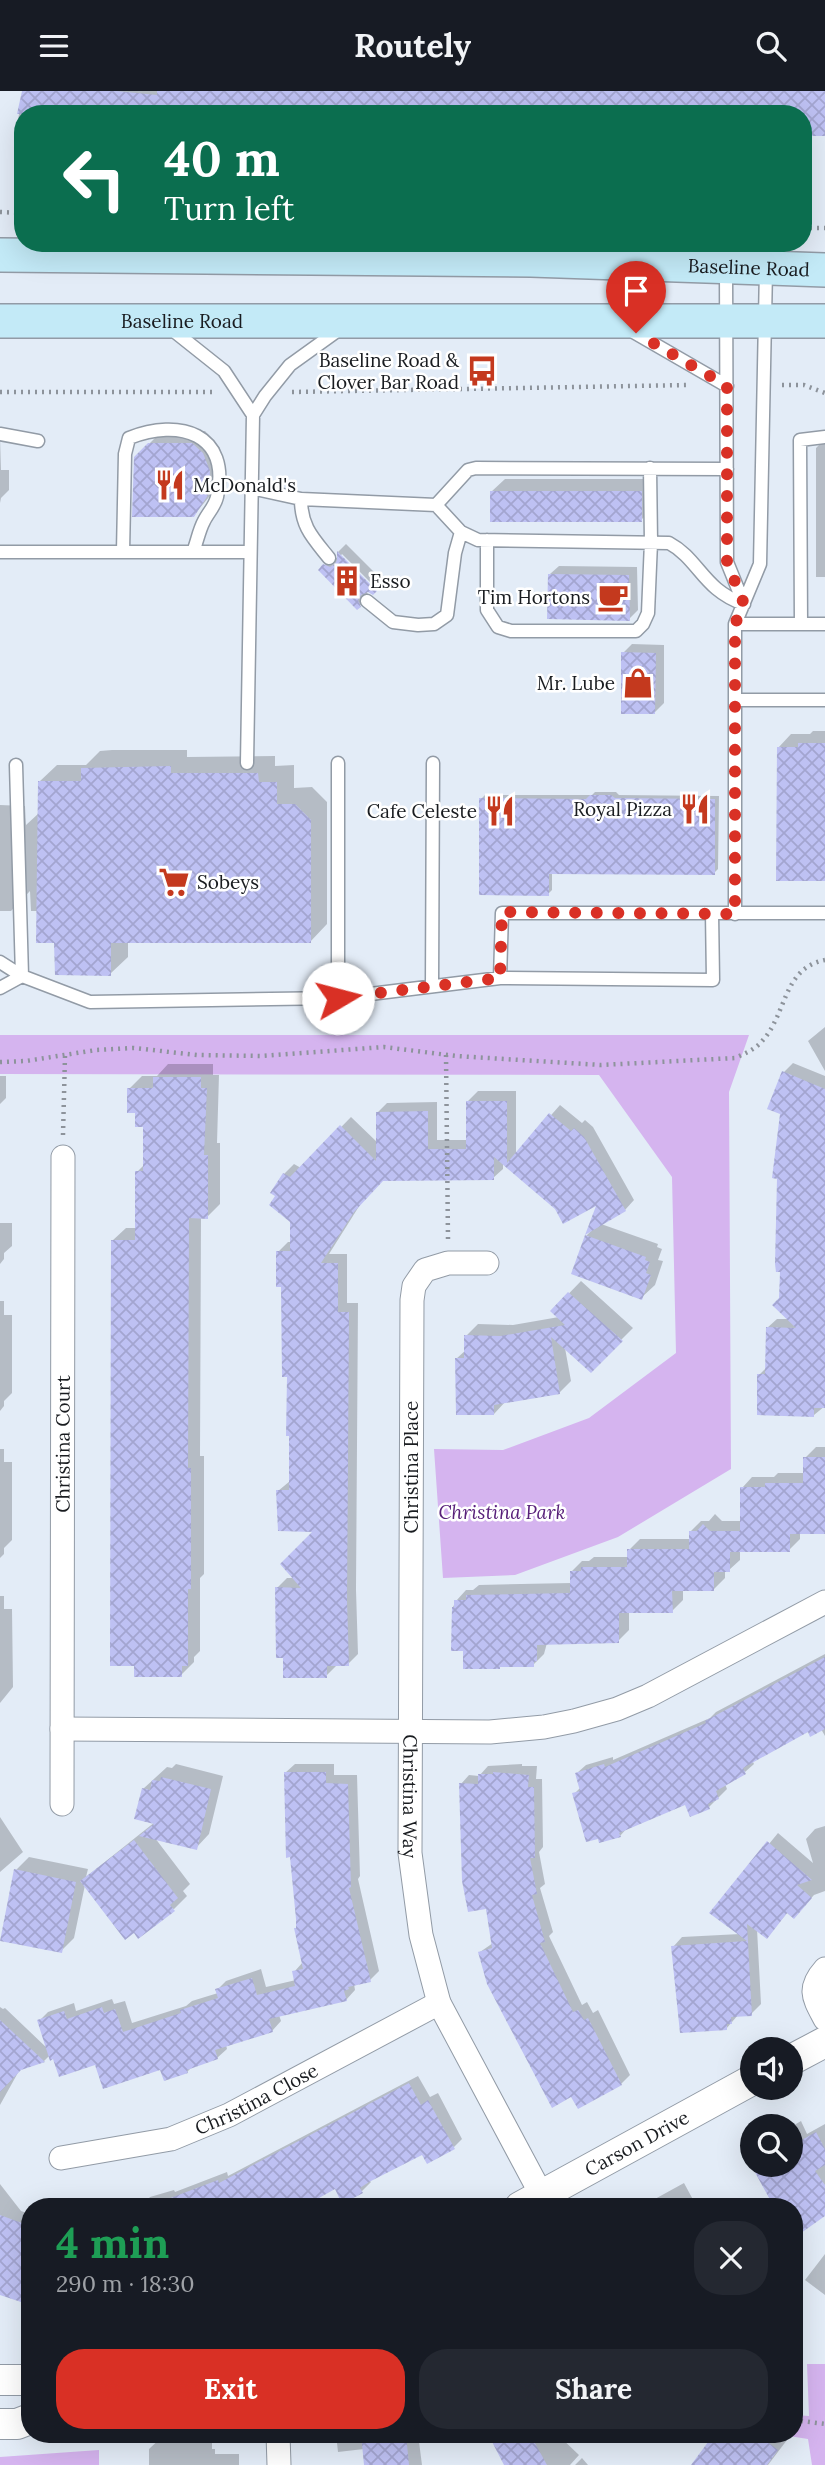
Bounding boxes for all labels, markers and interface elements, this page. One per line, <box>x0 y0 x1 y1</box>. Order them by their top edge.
text: Routely <box>354 25 471 66</box>
icon: menu <box>35 27 73 65</box>
icon: search <box>752 27 790 65</box>
text: 40 m <box>164 127 280 189</box>
icon: left <box>49 133 140 224</box>
text: Turn left <box>164 188 294 229</box>
street label: Baseline Road <box>687 253 810 281</box>
pin <box>606 261 666 333</box>
icon: arrive <box>617 272 655 310</box>
street label: Baseline Road <box>121 309 243 333</box>
place label: Baseline Road & Clover Bar Road <box>318 348 460 394</box>
bus stop icon: Baseline Road & Clover Bar Road <box>465 354 499 388</box>
restaurant icon: McDonald's <box>153 468 187 502</box>
place label: McDonald's <box>193 473 296 497</box>
building icon: Esso <box>330 564 364 598</box>
place label: Esso <box>370 569 411 593</box>
cafe icon: Tim Hortons <box>596 580 630 614</box>
place label: Tim Hortons <box>478 585 590 609</box>
shop icon: Mr. Lube <box>621 666 655 700</box>
place label: Mr. Lube <box>537 671 615 695</box>
restaurant icon: Royal Pizza <box>678 792 712 826</box>
restaurant icon: Cafe Celeste <box>483 794 517 828</box>
place label: Royal Pizza <box>573 797 672 821</box>
place label: Cafe Celeste <box>367 799 477 823</box>
supermarket icon: Sobeys <box>157 865 191 899</box>
place label: Sobeys <box>197 870 259 894</box>
position arrow <box>301 961 375 1035</box>
street label: Christina Court <box>50 1375 75 1513</box>
street label: Christina Place <box>399 1401 423 1533</box>
park label: Christina Park <box>439 1500 566 1524</box>
street label: Christina Way <box>397 1734 423 1860</box>
map controls <box>740 2037 803 2177</box>
button: sound <box>740 2037 803 2100</box>
street label: Christina Close <box>191 2058 322 2140</box>
street label: Carson Drive <box>580 2105 693 2181</box>
button: search <box>740 2114 803 2177</box>
text: 4 min <box>56 2216 169 2270</box>
button: close <box>694 2221 768 2295</box>
text: 290 m · 18:30 <box>56 2269 195 2298</box>
button: Exit <box>56 2349 405 2429</box>
button: Share <box>419 2349 768 2429</box>

